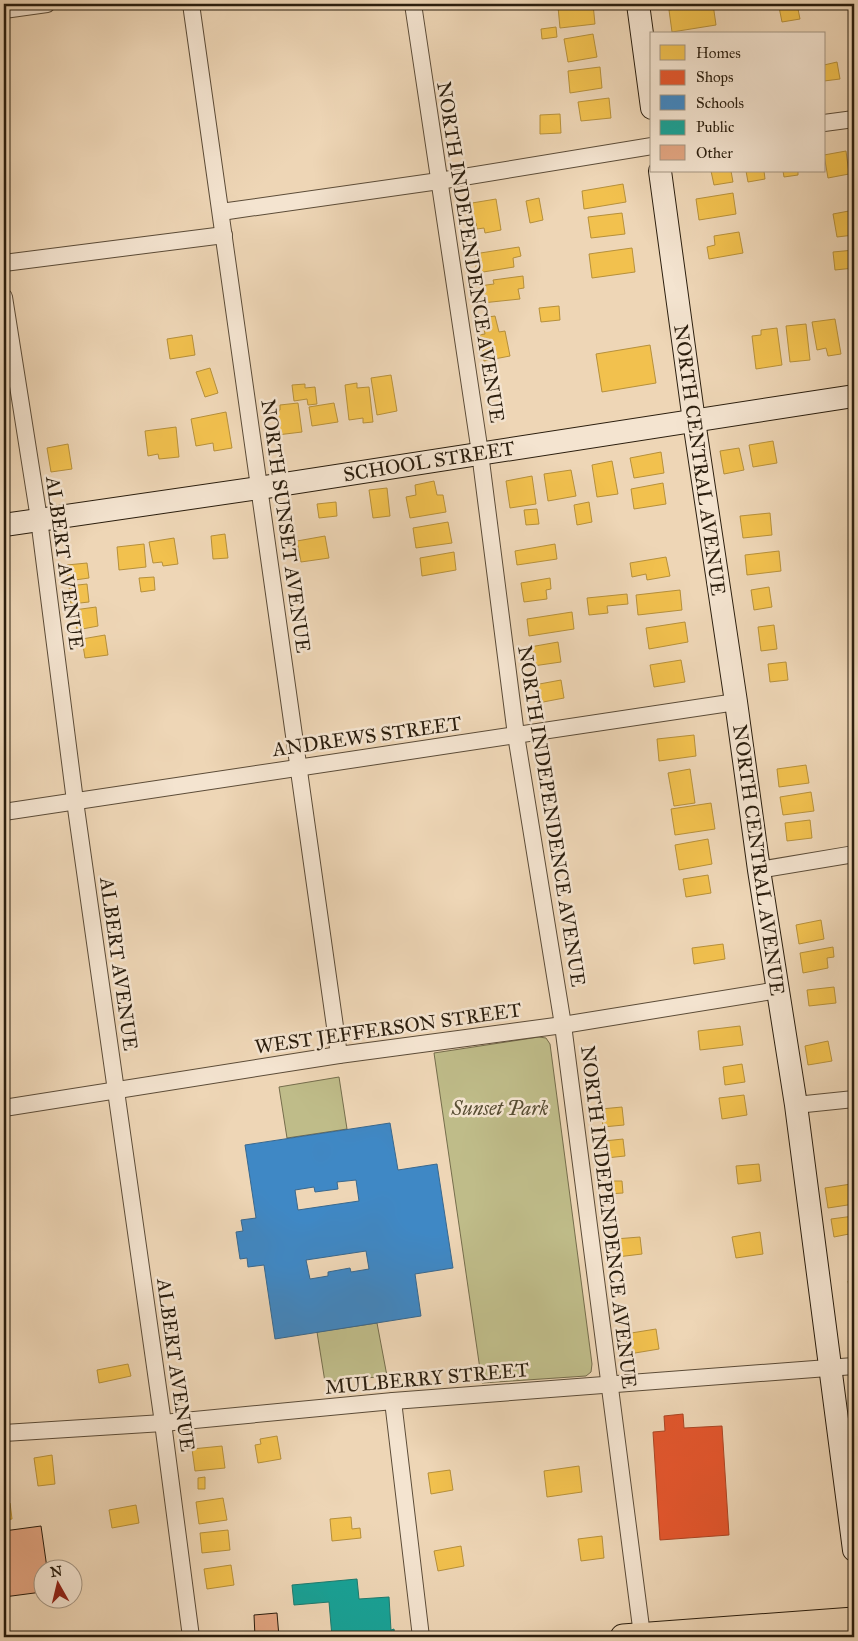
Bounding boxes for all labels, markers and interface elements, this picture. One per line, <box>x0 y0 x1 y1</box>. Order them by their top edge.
legend <box>650 32 826 172</box>
text: Homes <box>696 44 741 62</box>
text: Shops <box>696 68 734 86</box>
street label: NORTH INDEPENDENCE AVENUE <box>432 80 510 424</box>
text: Schools <box>696 94 744 112</box>
text: Public <box>696 118 734 136</box>
text: Other <box>696 144 733 162</box>
street label: NORTH CENTRAL AVENUE <box>669 323 731 597</box>
street label: NORTH SUNSET AVENUE <box>256 398 316 654</box>
street label: SCHOOL STREET <box>342 436 517 486</box>
street label: ALBERT AVENUE <box>41 474 89 651</box>
street label: NORTH INDEPENDENCE AVENUE <box>513 644 591 988</box>
street label: ANDREWS STREET <box>270 711 463 761</box>
street label: NORTH CENTRAL AVENUE <box>728 723 790 997</box>
street label: ALBERT AVENUE <box>95 875 143 1052</box>
street label: WEST JEFFERSON STREET <box>253 997 523 1060</box>
street label: NORTH INDEPENDENCE AVENUE <box>576 1044 642 1390</box>
park label: Sunset Park <box>450 1096 549 1120</box>
street label: ALBERT AVENUE <box>152 1276 200 1453</box>
street label: MULBERRY STREET <box>324 1357 530 1399</box>
north arrow <box>32 1558 82 1608</box>
text: N <box>49 1562 63 1581</box>

